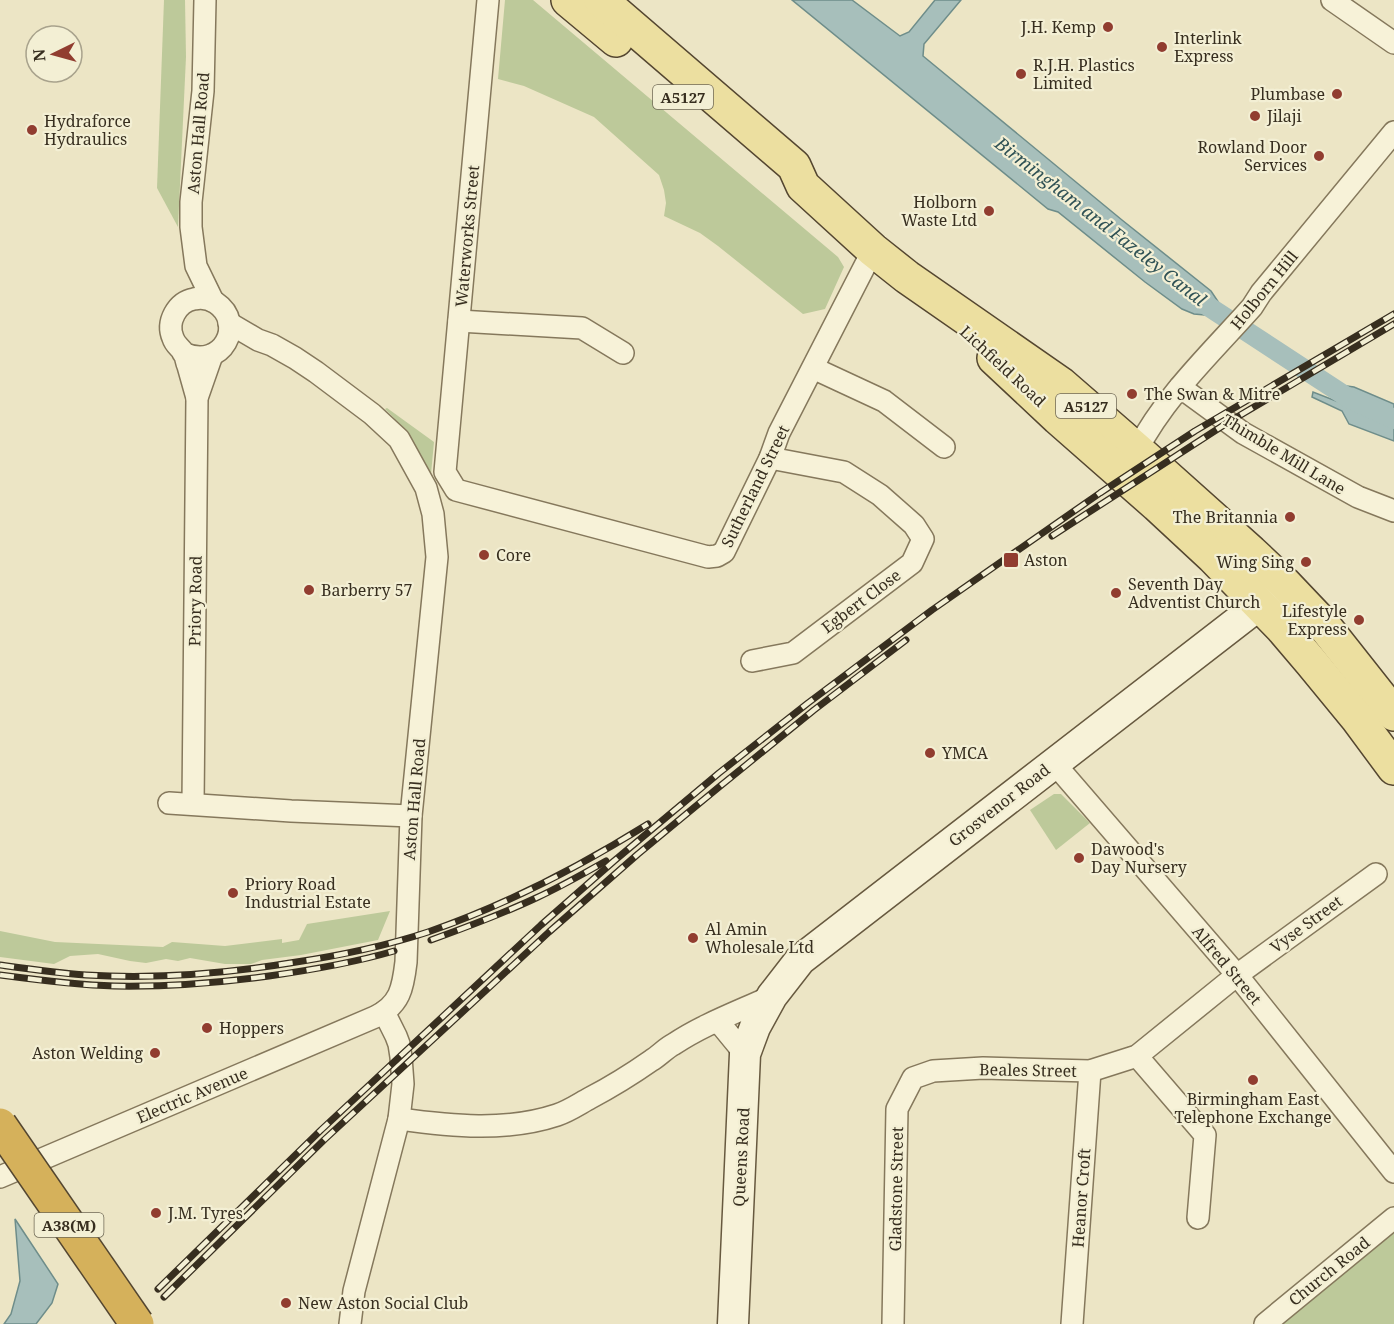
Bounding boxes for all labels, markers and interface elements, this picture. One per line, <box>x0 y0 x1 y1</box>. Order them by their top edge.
place label: J.H. Kemp <box>1020 16 1096 38</box>
marker: J.H. Kemp <box>1101 20 1115 34</box>
north arrow <box>24 24 84 84</box>
place label: Interlink Express <box>1174 27 1242 67</box>
marker: Interlink Express <box>1155 40 1169 54</box>
text: N <box>28 48 51 63</box>
place label: R.J.H. Plastics Limited <box>1033 54 1135 94</box>
marker: R.J.H. Plastics Limited <box>1014 67 1028 81</box>
street label: Aston Hall Road <box>182 71 214 195</box>
place label: Plumbase <box>1250 83 1325 105</box>
road number: A5127 <box>653 85 713 109</box>
marker: Plumbase <box>1330 87 1344 101</box>
place label: Jilaji <box>1266 105 1302 127</box>
marker: Jilaji <box>1248 109 1262 123</box>
place label: Hydraforce Hydraulics <box>44 110 131 150</box>
marker: Hydraforce Hydraulics <box>25 123 39 137</box>
water label: Birmingham and Fazeley Canal <box>990 130 1212 311</box>
place label: Rowland Door Services <box>1198 136 1307 176</box>
marker: Rowland Door Services <box>1312 149 1326 163</box>
street label: Waterworks Street <box>450 164 484 308</box>
place label: Holborn Waste Ltd <box>901 191 977 231</box>
marker: Holborn Waste Ltd <box>982 204 996 218</box>
street label: Holborn Hill <box>1225 246 1303 334</box>
street label: Lichfield Road <box>955 321 1051 412</box>
place label: The Swan & Mitre <box>1144 383 1280 405</box>
marker: The Swan & Mitre <box>1125 387 1139 401</box>
road number: A5127 <box>1056 394 1116 418</box>
street label: Thimble Mill Lane <box>1218 409 1350 499</box>
street label: Sutherland Street <box>716 421 794 551</box>
place label: The Britannia <box>1173 506 1278 528</box>
marker: The Britannia <box>1283 510 1297 524</box>
place label: Core <box>496 544 531 566</box>
marker: Core <box>477 548 491 562</box>
place label: Aston <box>1024 549 1068 571</box>
marker: Aston <box>1002 551 1020 569</box>
place label: Wing Sing <box>1216 551 1294 573</box>
street label: Priory Road <box>183 555 207 647</box>
marker: Wing Sing <box>1299 555 1313 569</box>
street label: Egbert Close <box>817 564 905 638</box>
place label: Seventh Day Adventist Church <box>1128 573 1260 613</box>
place label: Barberry 57 <box>321 579 413 601</box>
marker: Barberry 57 <box>302 583 316 597</box>
marker: Seventh Day Adventist Church <box>1109 586 1123 600</box>
place label: Lifestyle Express <box>1282 600 1347 640</box>
marker: Lifestyle Express <box>1352 613 1366 627</box>
street label: Aston Hall Road <box>398 737 430 861</box>
place label: YMCA <box>941 742 989 764</box>
marker: YMCA <box>923 746 937 760</box>
street label: Grosvenor Road <box>944 758 1054 852</box>
place label: Dawood's Day Nursery <box>1091 838 1188 878</box>
marker: Dawood's Day Nursery <box>1072 851 1086 865</box>
place label: Priory Road Industrial Estate <box>245 873 371 913</box>
marker: Priory Road Industrial Estate <box>226 886 240 900</box>
street label: Vyse Street <box>1265 890 1347 958</box>
place label: Al Amin Wholesale Ltd <box>705 918 814 958</box>
street label: Alfred Street <box>1187 921 1267 1009</box>
marker: Al Amin Wholesale Ltd <box>686 931 700 945</box>
place label: Hoppers <box>219 1017 284 1039</box>
marker: Hoppers <box>200 1021 214 1035</box>
place label: Aston Welding <box>32 1042 143 1064</box>
marker: Aston Welding <box>148 1046 162 1060</box>
street label: Beales Street <box>979 1058 1077 1082</box>
street label: Electric Avenue <box>133 1062 251 1128</box>
marker: Birmingham East Telephone Exchange <box>1246 1073 1260 1087</box>
place label: Birmingham East Telephone Exchange <box>1174 1088 1332 1128</box>
street label: Queens Road <box>727 1107 755 1207</box>
street label: Gladstone Street <box>884 1126 908 1252</box>
street label: Heanor Croft <box>1067 1147 1095 1248</box>
place label: J.M. Tyres <box>167 1202 243 1224</box>
marker: J.M. Tyres <box>149 1206 163 1220</box>
road number: A38(M) <box>34 1213 104 1237</box>
street label: Church Road <box>1284 1231 1374 1311</box>
place label: New Aston Social Club <box>298 1292 468 1314</box>
marker: New Aston Social Club <box>279 1296 293 1310</box>

